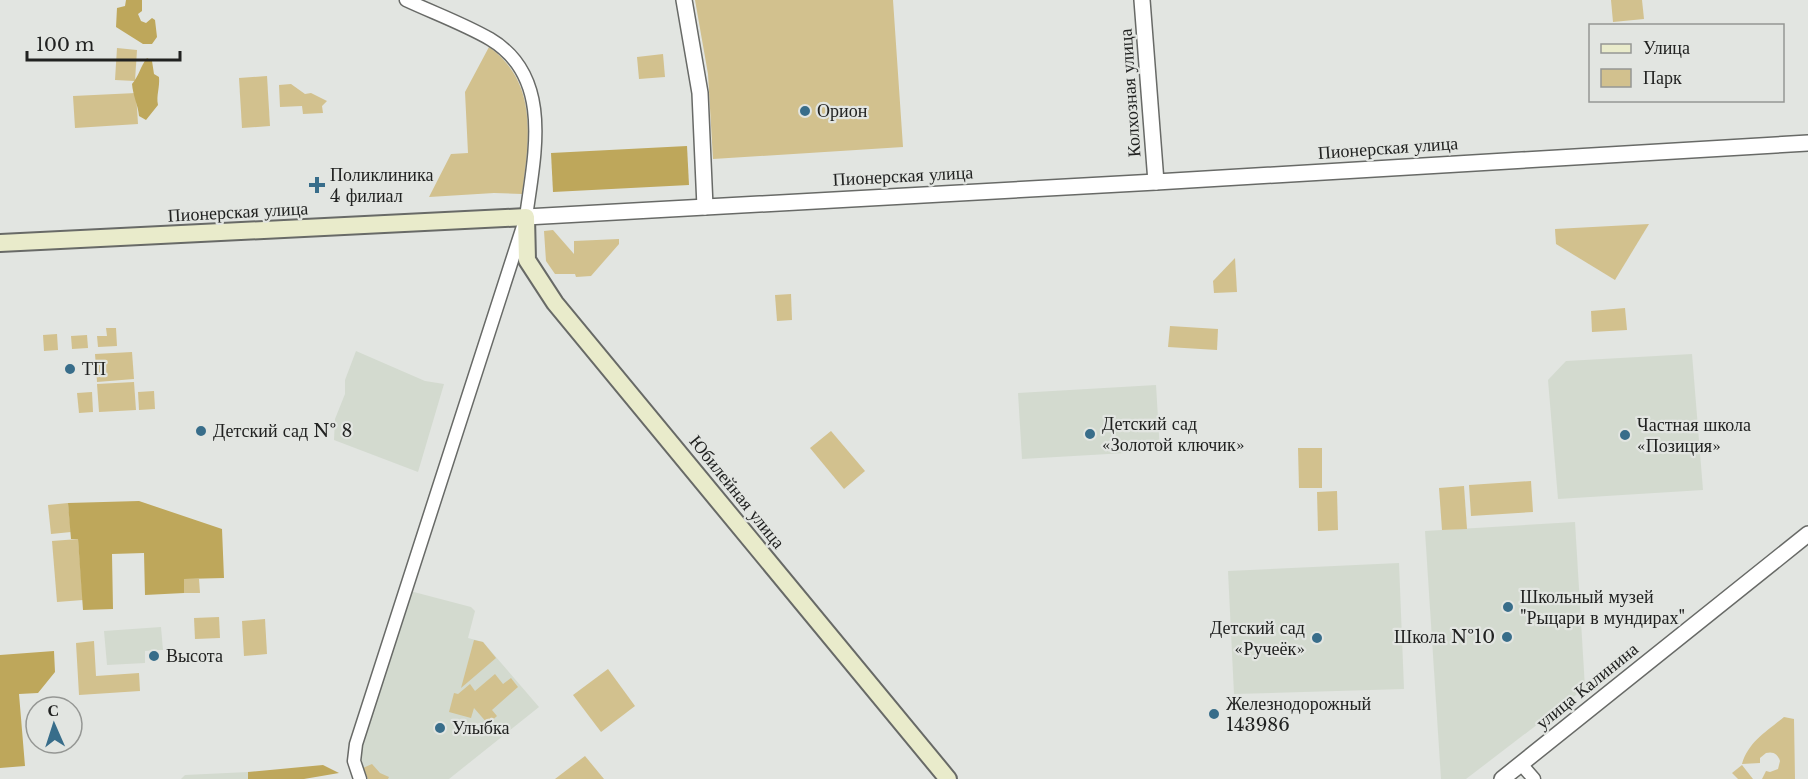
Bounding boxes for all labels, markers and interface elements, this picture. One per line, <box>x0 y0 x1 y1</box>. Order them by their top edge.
scale bar <box>27 24 180 62</box>
legend <box>1589 24 1784 102</box>
street label: Колхозная улица <box>1115 28 1145 158</box>
text: 100 m <box>36 34 94 56</box>
text: Улица <box>1643 37 1690 59</box>
text: Парк <box>1643 67 1682 89</box>
place label: Орион <box>817 100 868 122</box>
marker: Орион <box>798 104 812 118</box>
street label: Пионерская улица <box>1317 132 1459 164</box>
street label: Пионерская улица <box>832 161 974 191</box>
place label: Поликлиника 4 филиал <box>330 164 433 207</box>
marker: Поликлиника 4 филиал <box>308 176 326 194</box>
street label: Пионерская улица <box>167 197 309 227</box>
place label: ТП <box>82 358 106 380</box>
marker: ТП <box>63 362 77 376</box>
place label: Детский сад «Золотой ключик» <box>1102 413 1244 456</box>
place label: Частная школа «Позиция» <box>1637 414 1751 457</box>
place label: Детский сад № 8 <box>213 420 352 442</box>
marker: Детский сад № 8 <box>194 424 208 438</box>
marker: Детский сад «Золотой ключик» <box>1083 427 1097 441</box>
marker: Частная школа «Позиция» <box>1618 428 1632 442</box>
street label: Юбилейная улица <box>685 431 789 553</box>
place label: Школьный музей "Рыцари в мундирах" <box>1520 586 1685 629</box>
marker: Школьный музей "Рыцари в мундирах" <box>1501 600 1515 614</box>
place label: Детский сад «Ручеёк» <box>1210 617 1305 660</box>
place label: Школа №10 <box>1394 626 1495 648</box>
marker: Школа №10 <box>1500 630 1514 644</box>
marker: Детский сад «Ручеёк» <box>1310 631 1324 645</box>
street label: улица Калинина <box>1531 638 1643 734</box>
place label: Высота <box>166 645 223 667</box>
marker: Высота <box>147 649 161 663</box>
place label: Железнодорожный 143986 <box>1226 693 1371 736</box>
north arrow <box>24 695 84 755</box>
text: С <box>47 700 60 720</box>
marker: Железнодорожный 143986 <box>1207 707 1221 721</box>
place label: Улыбка <box>452 717 509 739</box>
marker: Улыбка <box>433 721 447 735</box>

